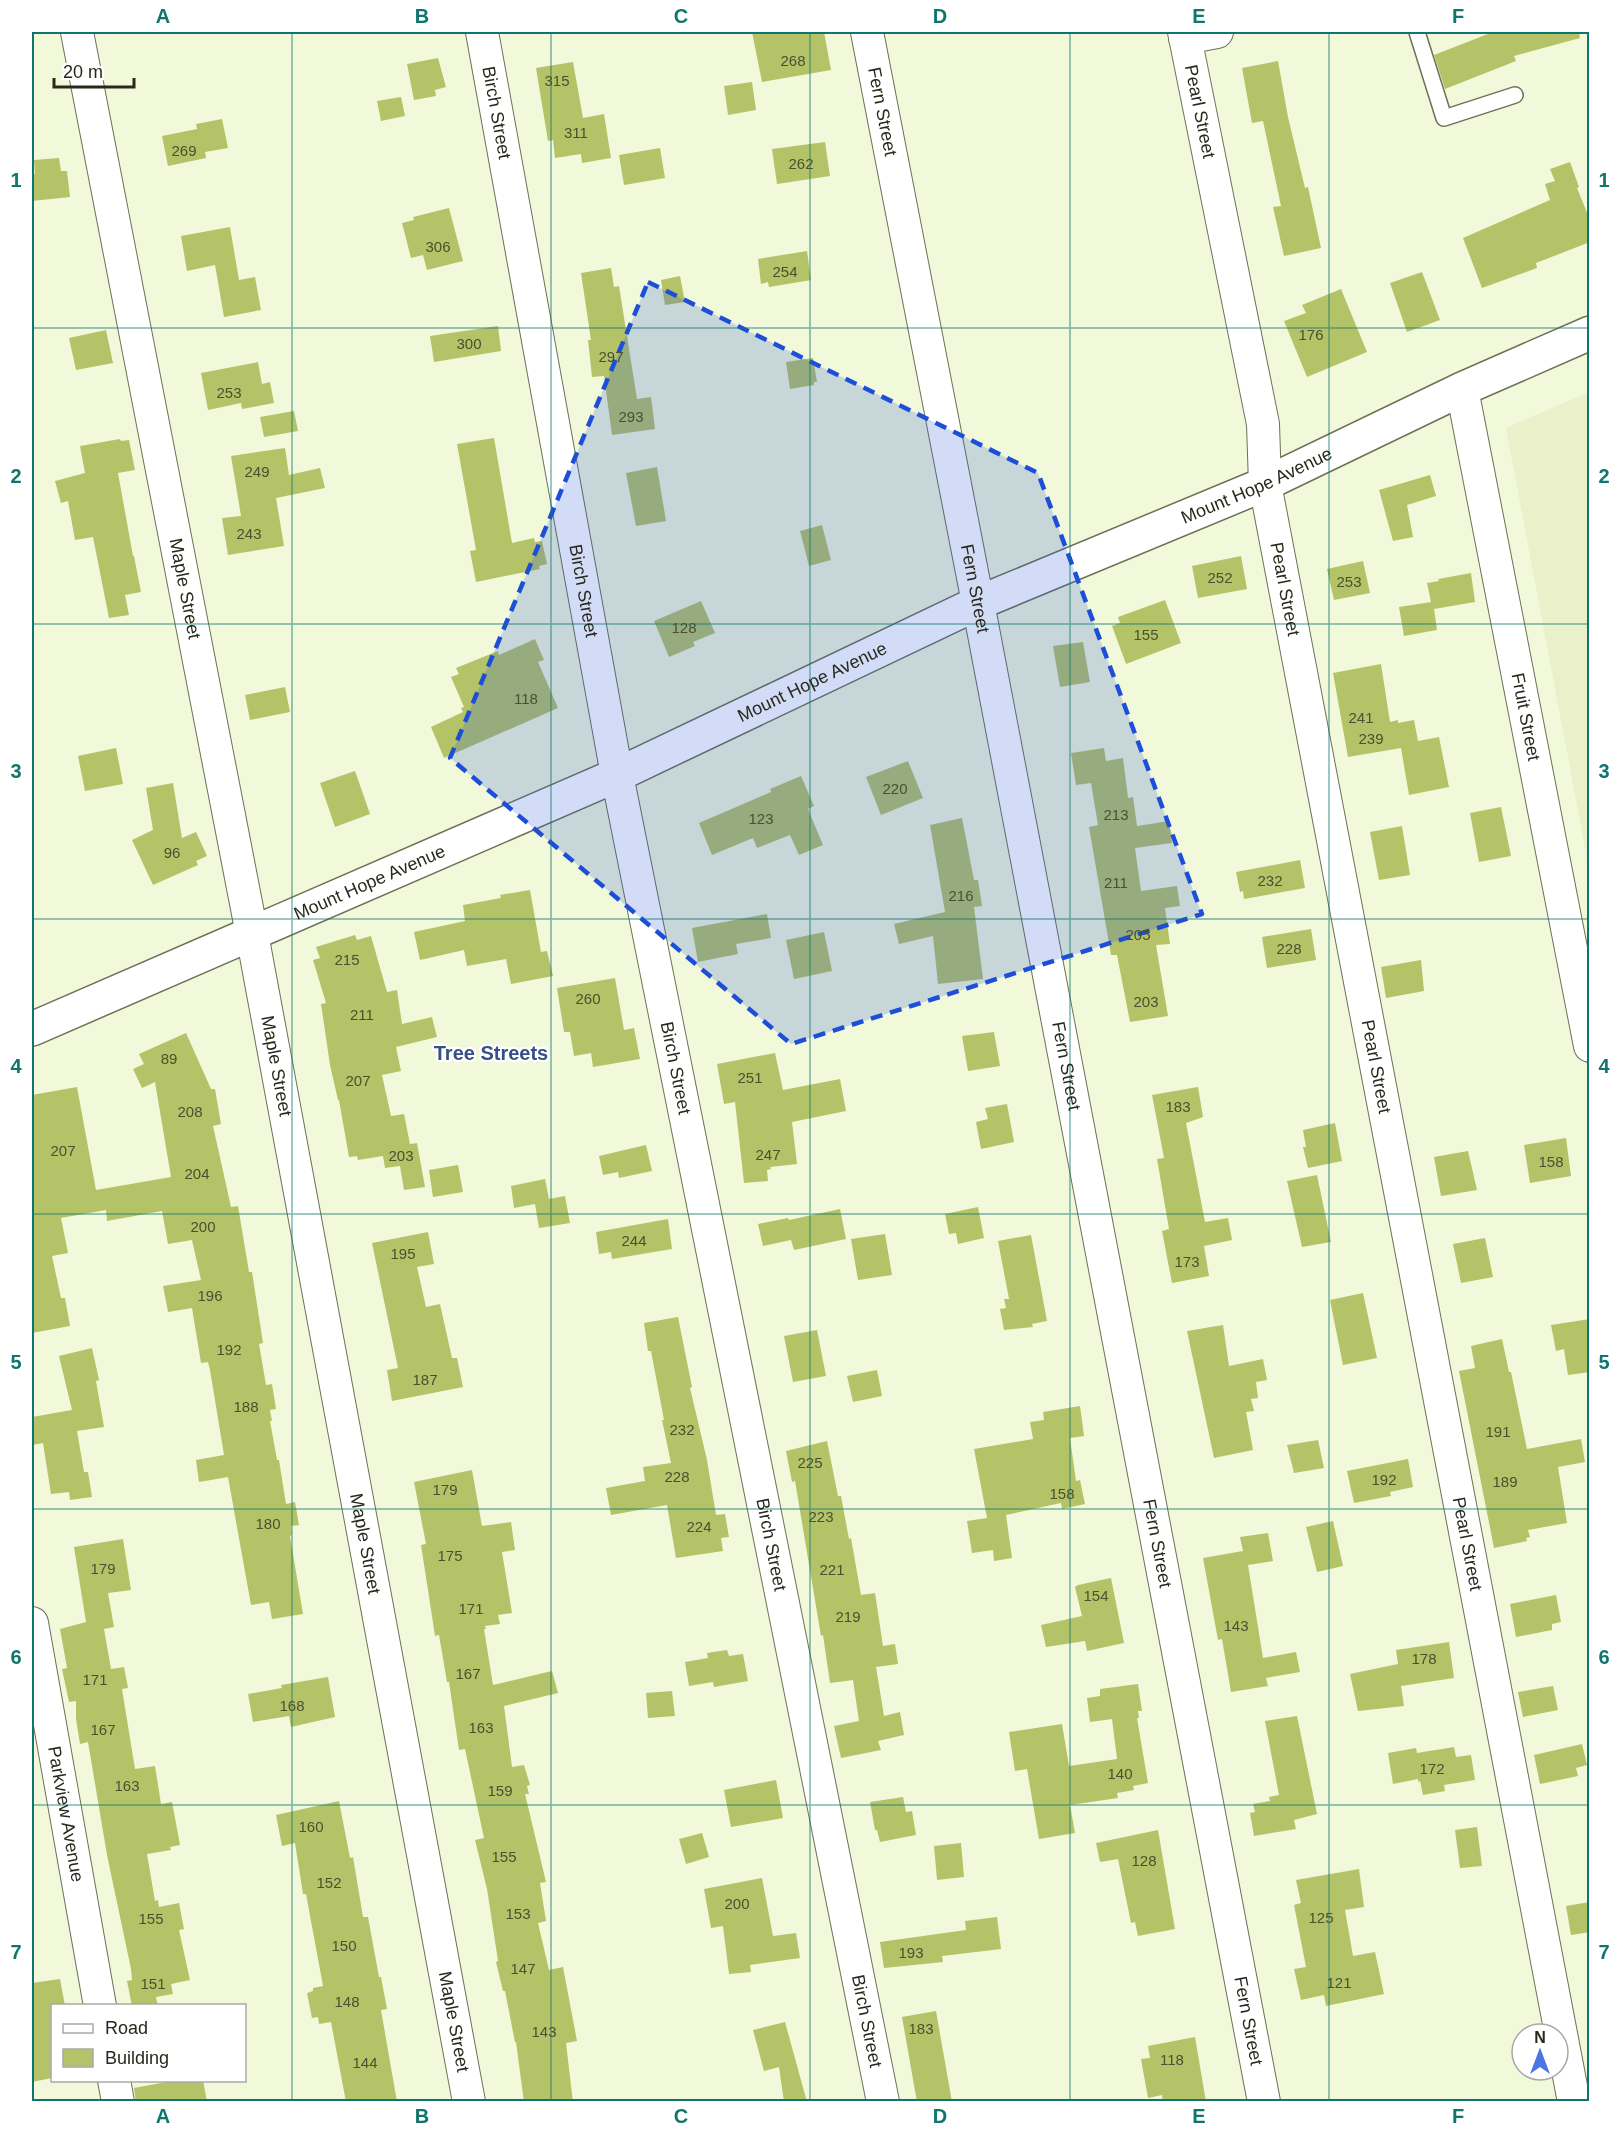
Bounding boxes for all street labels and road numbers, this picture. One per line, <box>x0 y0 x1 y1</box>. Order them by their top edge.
street label: Pearl Street <box>1181 63 1219 160</box>
street label: Birch Street <box>478 65 515 161</box>
street label: Fern Street <box>864 65 901 158</box>
street label: Mount Hope Avenue <box>1178 443 1335 528</box>
street label: Maple Street <box>165 537 205 641</box>
street label: Pearl Street <box>1266 541 1304 638</box>
street label: Fern Street <box>957 542 994 635</box>
street label: Birch Street <box>565 543 602 639</box>
street label: Mount Hope Avenue <box>734 638 890 726</box>
street label: Fruit Street <box>1508 671 1544 762</box>
street label: Mount Hope Avenue <box>291 841 448 924</box>
street label: Maple Street <box>257 1014 296 1118</box>
street label: Pearl Street <box>1358 1018 1395 1115</box>
street label: Birch Street <box>657 1020 695 1116</box>
street label: Fern Street <box>1048 1020 1085 1112</box>
street label: Maple Street <box>346 1492 384 1596</box>
street label: Pearl Street <box>1449 1495 1486 1593</box>
street label: Birch Street <box>752 1496 790 1593</box>
street label: Fern Street <box>1139 1497 1176 1589</box>
street label: Parkview Avenue <box>44 1744 88 1884</box>
street label: Maple Street <box>435 1970 473 2074</box>
street label: Birch Street <box>848 1973 886 2069</box>
street label: Fern Street <box>1230 1975 1267 2067</box>

